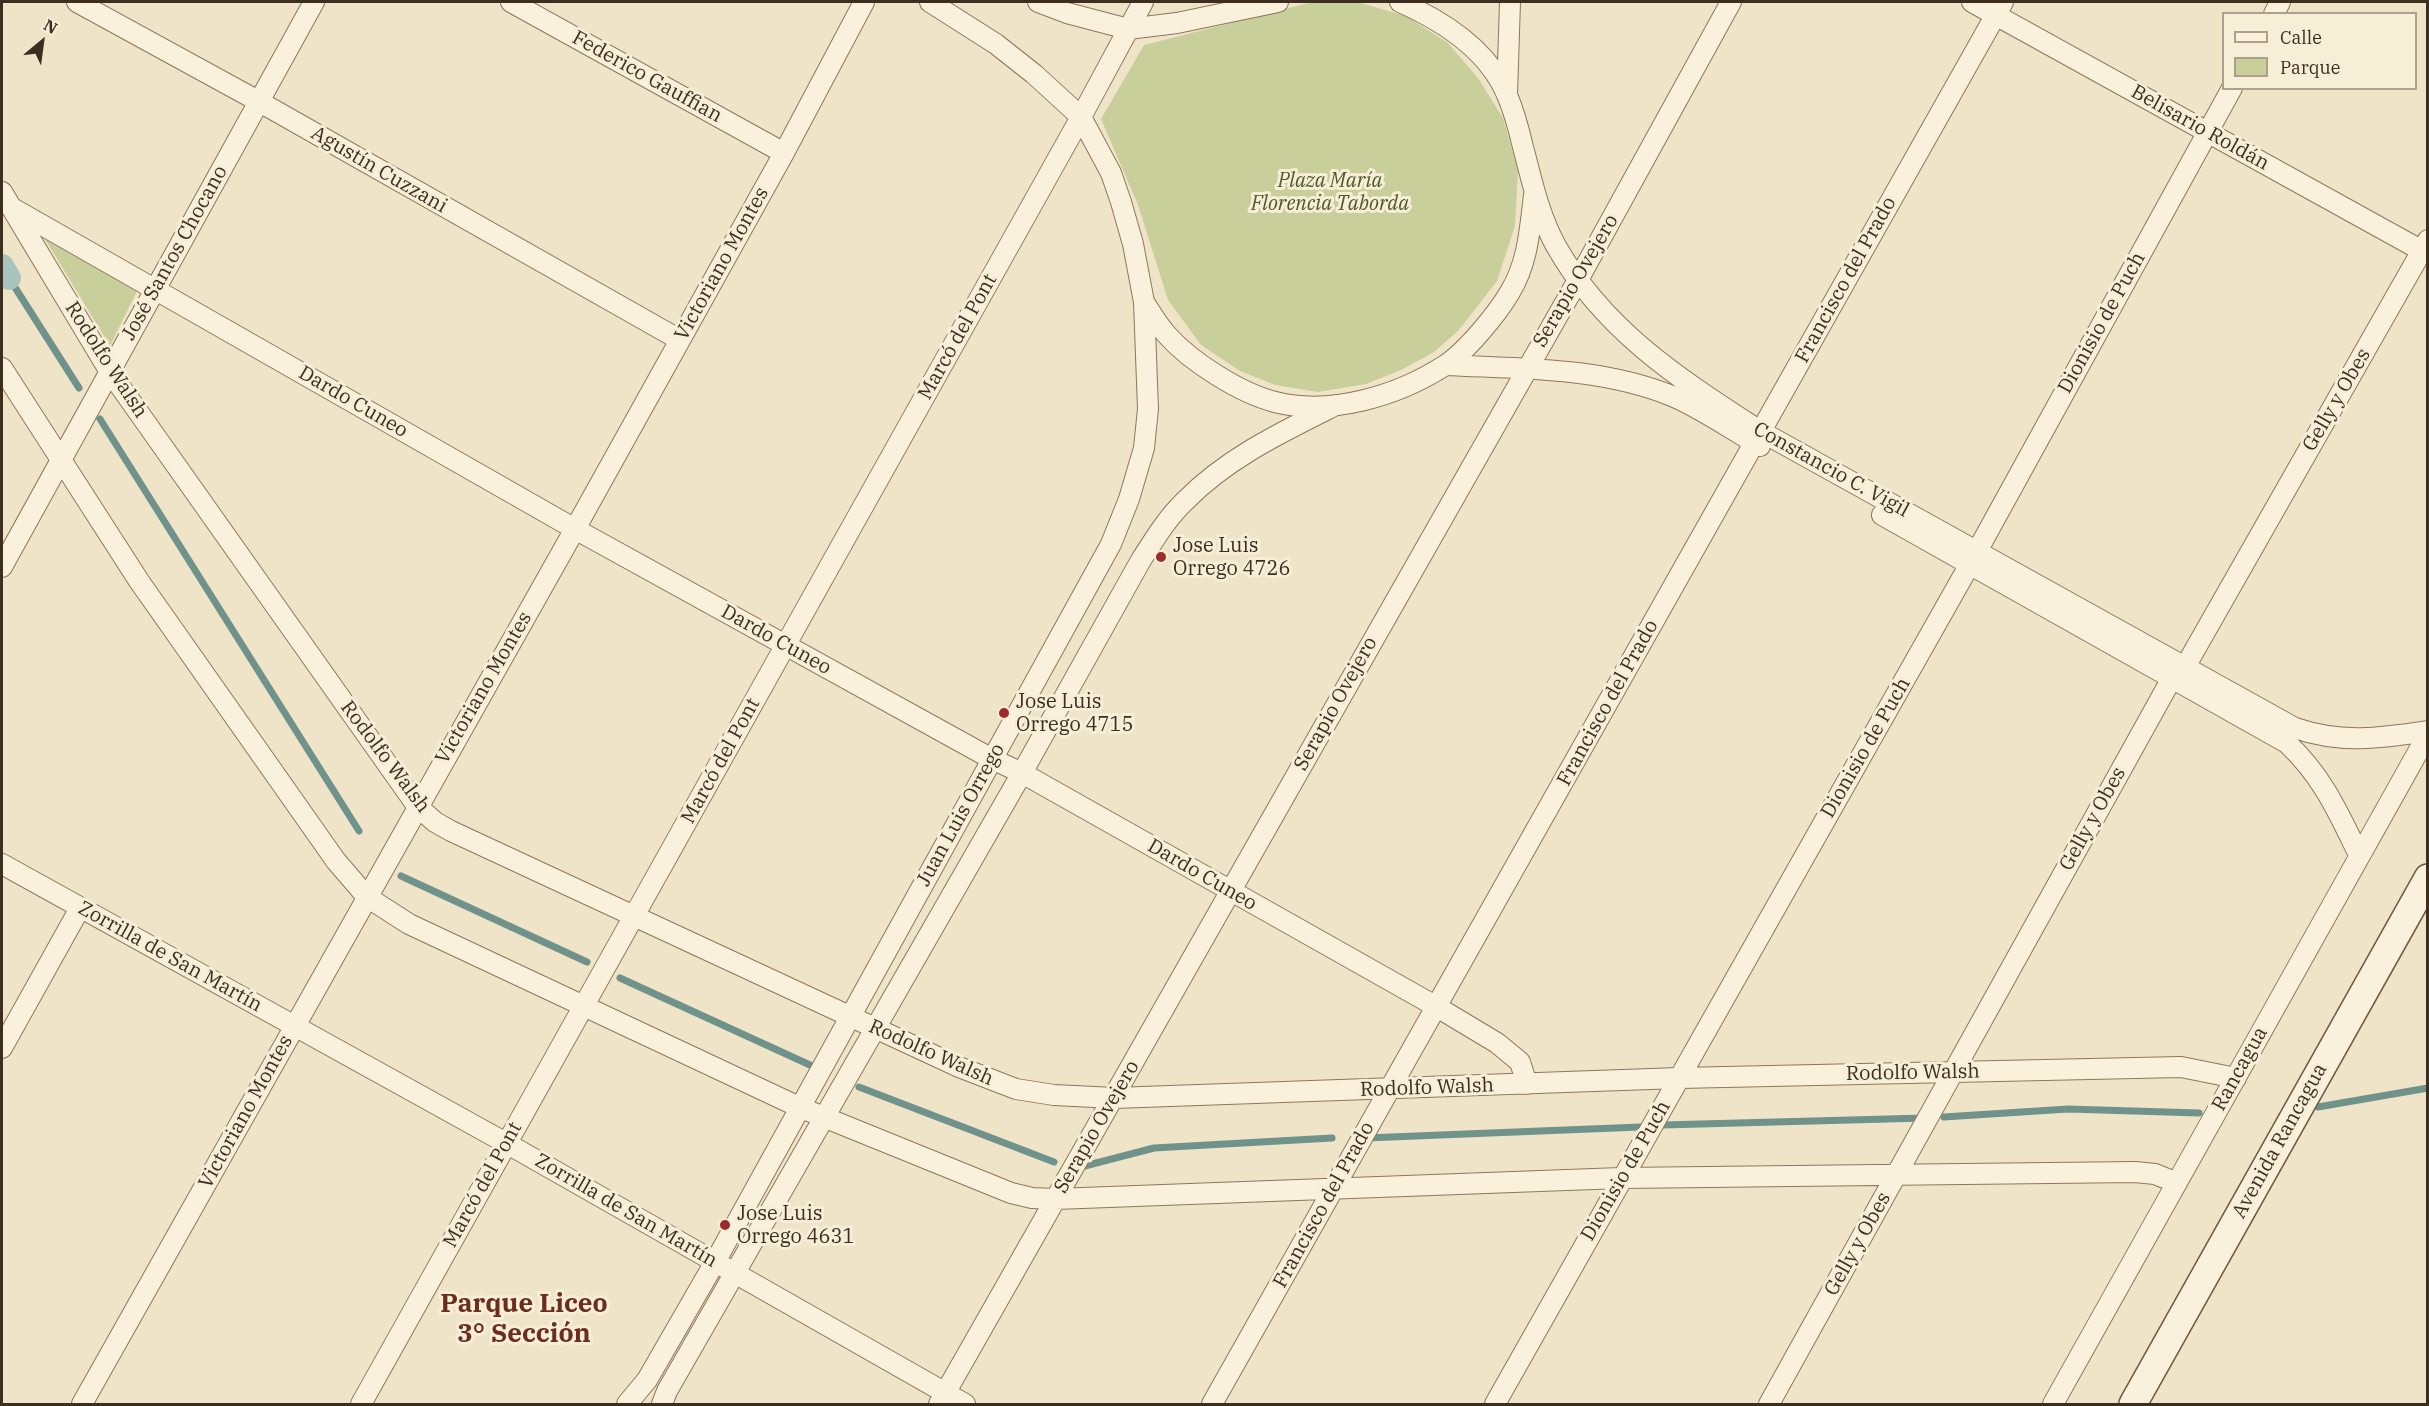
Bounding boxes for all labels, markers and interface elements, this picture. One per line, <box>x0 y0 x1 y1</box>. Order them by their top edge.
north arrow <box>12 12 72 72</box>
legend <box>2222 12 2417 90</box>
text: N <box>40 14 61 38</box>
street label: Federico Gauffian <box>568 26 726 128</box>
text: Calle <box>2280 26 2322 49</box>
text: Parque <box>2280 56 2340 79</box>
street label: Belisario Roldán <box>2127 80 2273 176</box>
street label: Agustín Cuzzani <box>307 121 451 219</box>
street label: José Santos Chocano <box>117 162 233 344</box>
park label: Plaza María Florencia Taborda <box>1251 169 1409 216</box>
street label: Victoriano Montes <box>670 183 774 345</box>
street label: Francisco del Prado <box>1790 193 1902 367</box>
street label: Serapio Ovejero <box>1528 210 1624 352</box>
street label: Dionisio de Puch <box>2053 248 2151 398</box>
street label: Marcó del Pont <box>914 270 1002 404</box>
street label: Rodolfo Walsh <box>59 297 153 423</box>
street label: Gelly y Obes <box>2298 344 2376 456</box>
street label: Dardo Cuneo <box>294 361 412 443</box>
street label: Constancio C. Vigil <box>1749 417 1913 523</box>
place label: Jose Luis Orrego 4726 <box>1173 534 1290 581</box>
marker: Jose Luis Orrego 4726 <box>1154 550 1168 564</box>
street label: Dardo Cuneo <box>717 600 835 680</box>
street label: Victoriano Montes <box>431 608 537 768</box>
street label: Francisco del Prado <box>1552 616 1664 790</box>
street label: Serapio Ovejero <box>1289 633 1383 775</box>
street label: Dionisio de Puch <box>1816 674 1916 822</box>
place label: Jose Luis Orrego 4715 <box>1016 690 1133 737</box>
street label: Marcó del Pont <box>677 694 765 828</box>
street label: Rodolfo Walsh <box>335 696 435 818</box>
marker: Jose Luis Orrego 4715 <box>997 706 1011 720</box>
street label: Juan Luis Orrego <box>912 740 1010 890</box>
street label: Gelly y Obes <box>2055 763 2131 875</box>
street label: Dardo Cuneo <box>1143 834 1261 916</box>
street label: Zorrilla de San Martín <box>74 896 266 1018</box>
street label: Rodolfo Walsh <box>865 1015 997 1091</box>
street label: Rancagua <box>2207 1023 2273 1115</box>
street label: Victoriano Montes <box>194 1031 298 1193</box>
street label: Serapio Ovejero <box>1049 1056 1145 1198</box>
street label: Avenida Rancagua <box>2227 1059 2333 1223</box>
street label: Rodolfo Walsh <box>1846 1060 1980 1086</box>
street label: Rodolfo Walsh <box>1360 1074 1494 1102</box>
street label: Dionisio de Puch <box>1576 1097 1676 1245</box>
street label: Marcó del Pont <box>439 1118 527 1252</box>
street label: Francisco del Prado <box>1268 1118 1380 1292</box>
street label: Zorrilla de San Martín <box>531 1149 721 1273</box>
street label: Gelly y Obes <box>1820 1188 1896 1300</box>
place label: Jose Luis Orrego 4631 <box>737 1202 854 1249</box>
marker: Jose Luis Orrego 4631 <box>718 1218 732 1232</box>
district label: Parque Liceo 3° Sección <box>440 1288 608 1350</box>

